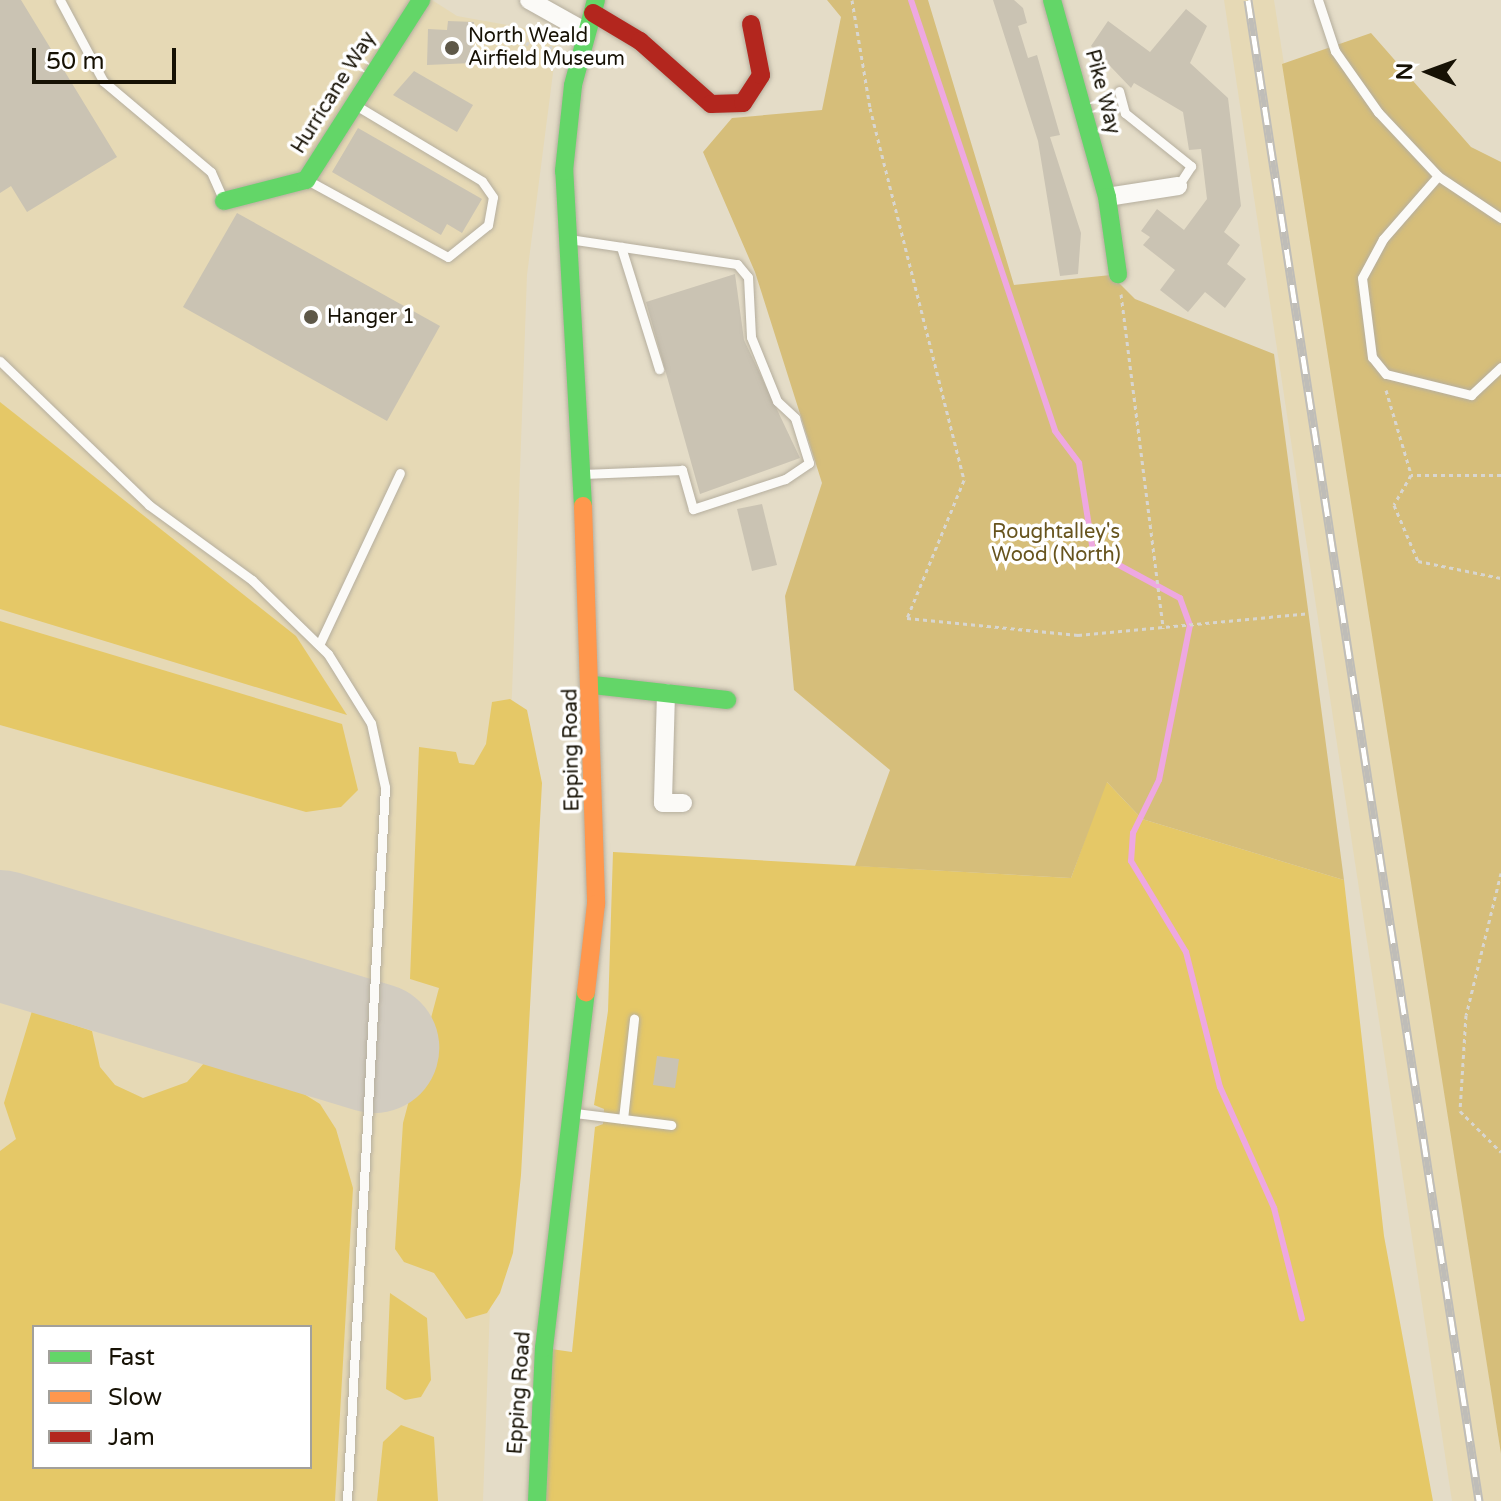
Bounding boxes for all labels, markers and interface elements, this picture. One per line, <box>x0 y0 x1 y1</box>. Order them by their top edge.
place label: North Weald Airfield Museum <box>468 24 625 71</box>
street label: Hurricane Way <box>287 28 381 158</box>
scale bar <box>36 32 180 82</box>
north arrow <box>1389 32 1469 112</box>
marker: North Weald Airfield Museum <box>443 39 461 57</box>
text: 50 m <box>46 47 104 76</box>
street label: Pike Way <box>1079 47 1125 137</box>
text: N <box>1392 63 1418 81</box>
place label: Hanger 1 <box>327 305 415 329</box>
marker: Hanger 1 <box>302 308 320 326</box>
park label: Roughtalley's Wood (North) <box>991 520 1121 567</box>
street label: Epping Road <box>559 688 585 812</box>
legend <box>32 1325 312 1469</box>
street label: Epping Road <box>504 1331 536 1455</box>
text: Fast <box>108 1343 155 1372</box>
text: Slow <box>108 1383 162 1412</box>
text: Jam <box>108 1423 155 1452</box>

